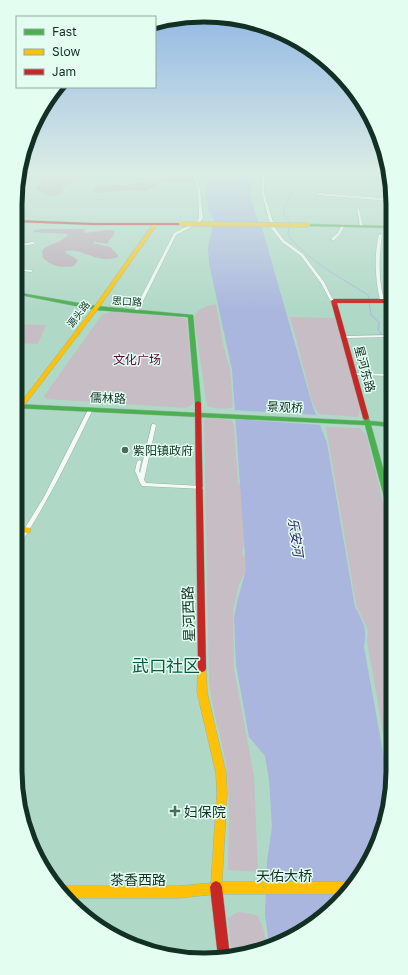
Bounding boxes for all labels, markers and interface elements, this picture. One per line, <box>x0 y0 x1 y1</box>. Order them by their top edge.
legend <box>16 16 156 88</box>
text: Fast <box>52 24 77 39</box>
text: Slow <box>52 44 80 59</box>
text: Jam <box>52 64 76 79</box>
street label: 思口路 <box>112 294 142 308</box>
street label: 源头路 <box>64 298 92 330</box>
street label: 星河东路 <box>352 344 378 394</box>
park label: 文化广场 <box>113 352 161 367</box>
street label: 儒林路 <box>90 390 126 406</box>
street label: 景观桥 <box>267 399 303 415</box>
place label: 紫阳镇政府 <box>133 443 193 458</box>
marker: 紫阳镇政府 <box>120 445 130 455</box>
water label: 乐安河 <box>285 517 307 560</box>
street label: 星河西路 <box>179 586 197 642</box>
district label: 武口社区 <box>132 655 200 676</box>
place label: 妇保院 <box>184 803 226 820</box>
marker: 妇保院 <box>169 805 181 817</box>
street label: 天佑大桥 <box>256 867 312 884</box>
street label: 茶香西路 <box>110 871 166 888</box>

